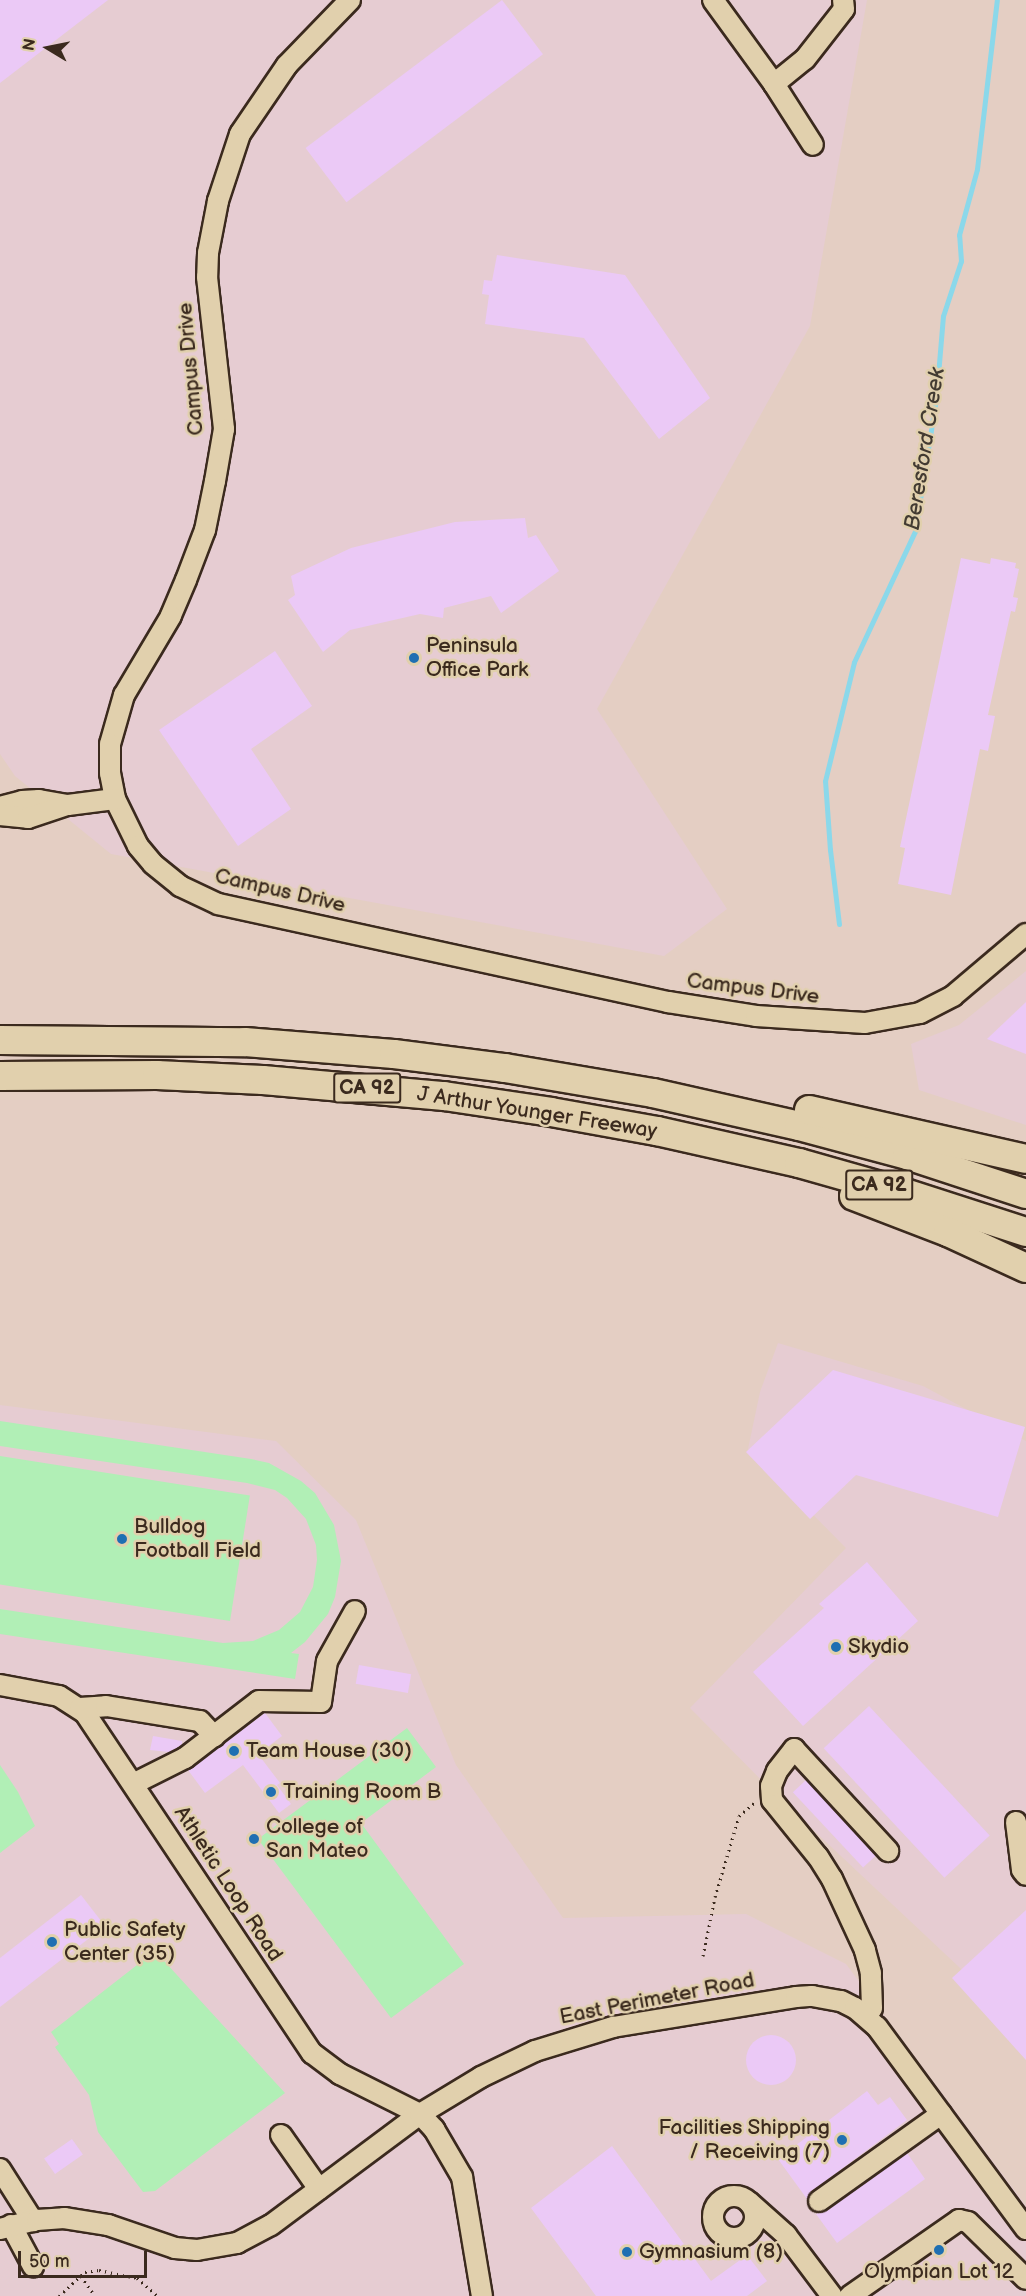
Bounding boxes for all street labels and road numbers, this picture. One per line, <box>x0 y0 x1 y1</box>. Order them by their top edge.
street label: Campus Drive <box>173 302 209 436</box>
street label: Campus Drive <box>212 864 348 918</box>
street label: Campus Drive <box>685 968 821 1010</box>
road number: CA 92 <box>332 1071 401 1105</box>
street label: J Arthur Younger Freeway <box>415 1081 659 1145</box>
road number: CA 92 <box>844 1168 914 1202</box>
street label: Athletic Loop Road <box>168 1802 288 1966</box>
street label: East Perimeter Road <box>558 1968 756 2030</box>

